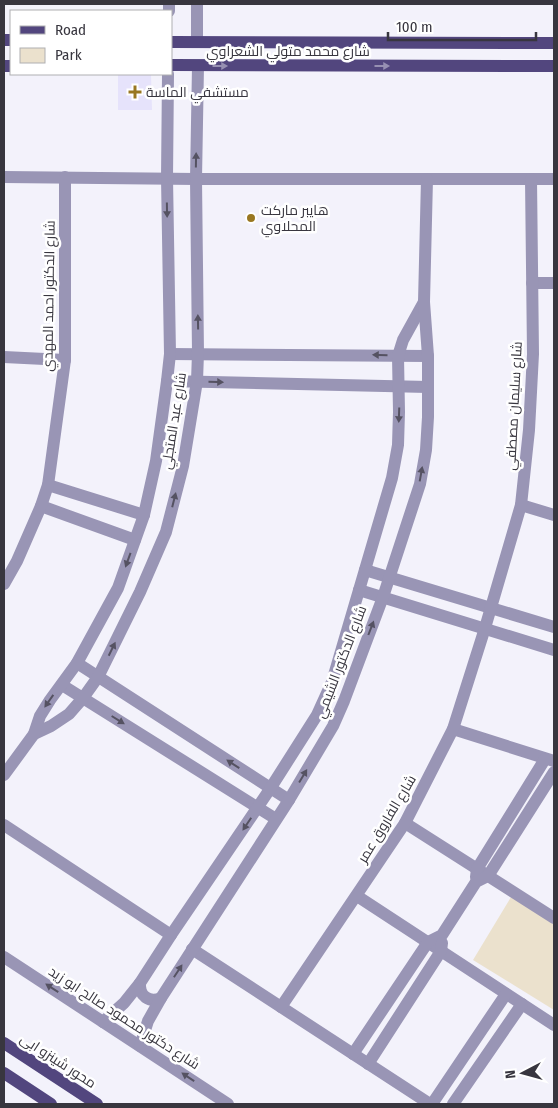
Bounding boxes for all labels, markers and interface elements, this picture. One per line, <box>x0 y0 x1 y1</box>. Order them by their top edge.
legend <box>10 10 172 75</box>
scale bar <box>388 10 536 42</box>
text: 100 m <box>396 18 433 36</box>
text: Road <box>55 21 86 39</box>
street label: شارع محمد متولي الشعراوي <box>206 43 370 63</box>
text: Park <box>55 46 82 64</box>
one-way arrow <box>212 62 228 70</box>
one-way arrow <box>375 62 391 70</box>
place label: مستشفي الماسة <box>146 84 249 104</box>
marker: مستشفي الماسة <box>128 85 142 99</box>
one-way arrow <box>192 151 200 167</box>
one-way arrow <box>163 202 171 218</box>
place label: هايبر ماركت المحلاوي <box>261 202 329 238</box>
marker: هايبر ماركت المحلاوي <box>245 212 257 224</box>
street label: شارع الدكتور احمد المهدي <box>39 220 62 372</box>
one-way arrow <box>194 314 202 330</box>
street label: شارع سليمان مصطفي <box>502 341 529 471</box>
one-way arrow <box>371 351 387 359</box>
street label: شارع عبد المتجلي <box>158 371 193 471</box>
one-way arrow <box>208 378 224 386</box>
one-way arrow <box>395 407 403 423</box>
one-way arrow <box>418 466 426 482</box>
one-way arrow <box>170 492 178 507</box>
one-way arrow <box>124 553 132 568</box>
street label: شارع الدكتور الشيمي <box>312 603 373 722</box>
one-way arrow <box>368 621 375 636</box>
one-way arrow <box>108 642 116 657</box>
one-way arrow <box>44 694 54 708</box>
one-way arrow <box>111 715 124 724</box>
one-way arrow <box>226 759 239 769</box>
one-way arrow <box>299 769 308 782</box>
street label: شارع الفاروق عمر <box>354 772 420 867</box>
one-way arrow <box>242 818 251 831</box>
street label: شارع دكتور محمود صالح ابو زيد <box>45 963 203 1073</box>
one-way arrow <box>173 965 182 978</box>
one-way arrow <box>45 983 59 993</box>
street label: محور شينزو ابى <box>17 1030 99 1092</box>
north arrow <box>498 1048 548 1098</box>
text: N <box>502 1069 519 1079</box>
one-way arrow <box>181 1072 194 1082</box>

